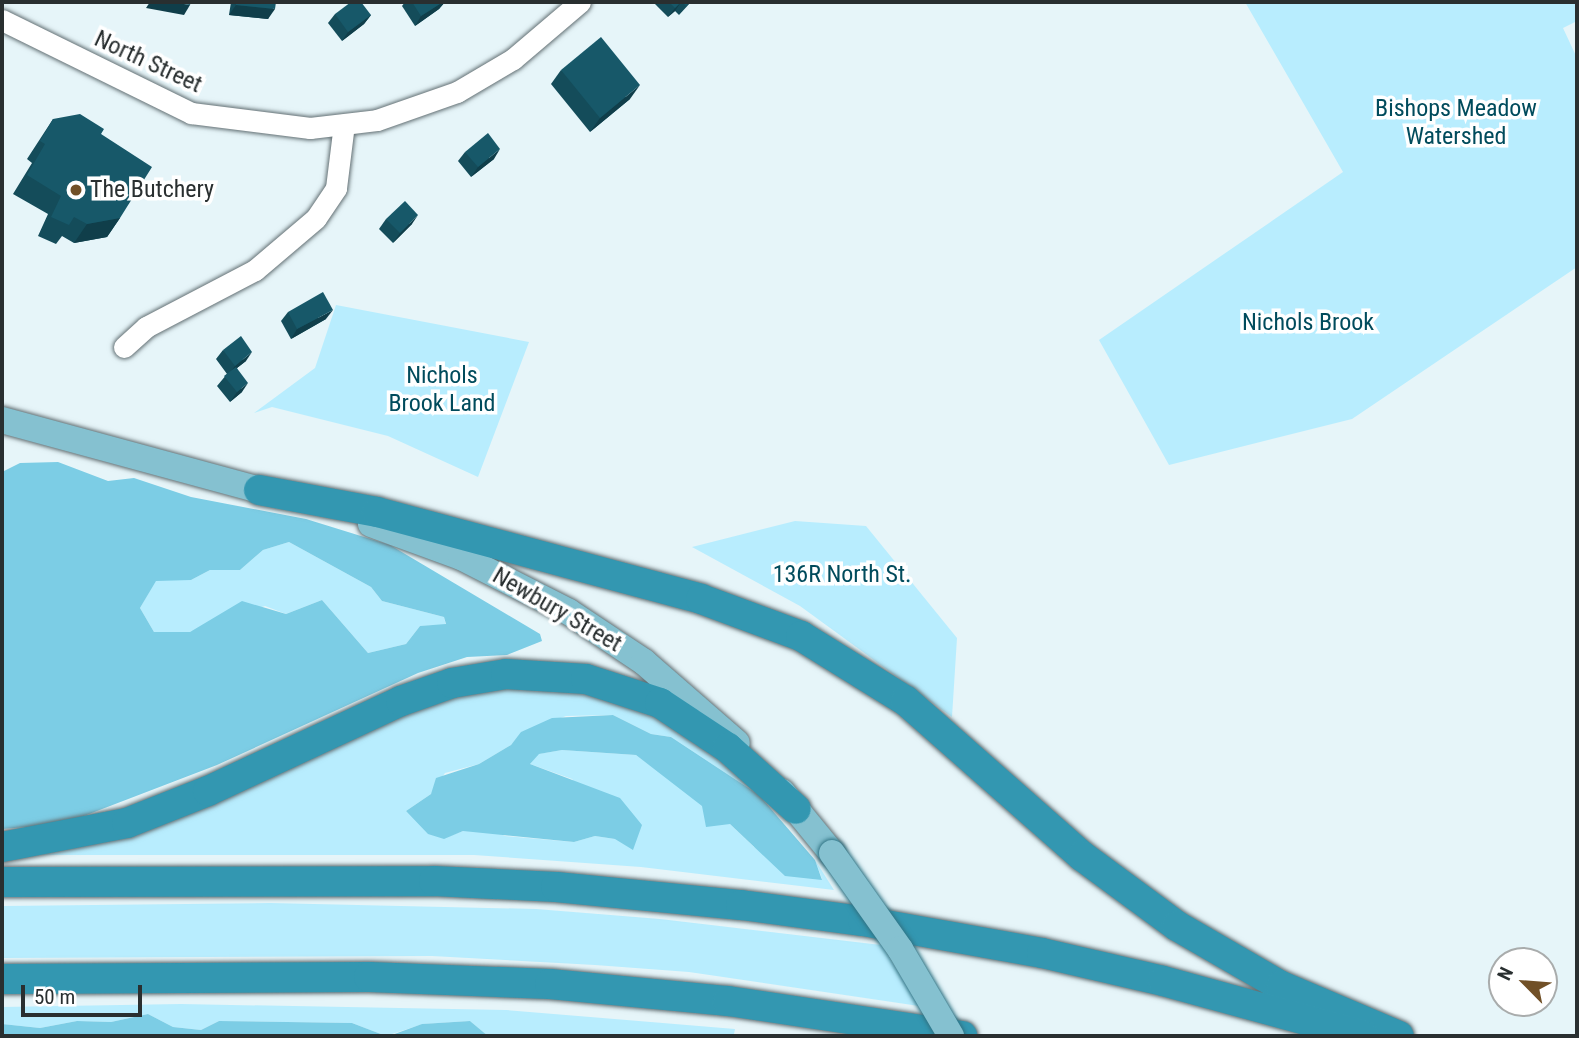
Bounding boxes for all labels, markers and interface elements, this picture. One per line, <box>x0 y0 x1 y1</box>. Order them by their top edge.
street label: North Street <box>90 25 206 99</box>
park label: Bishops Meadow Watershed <box>1375 95 1537 151</box>
place label: The Butchery <box>90 176 214 204</box>
marker: The Butchery <box>68 182 84 198</box>
park label: Nichols Brook <box>1242 309 1374 337</box>
park label: Nichols Brook Land <box>388 362 496 418</box>
street label: Newbury Street <box>487 561 627 659</box>
park label: 136R North St. <box>773 561 911 589</box>
north arrow <box>1488 947 1558 1017</box>
text: N <box>1492 964 1518 984</box>
scale bar <box>24 972 145 1016</box>
text: 50 m <box>34 985 75 1009</box>

